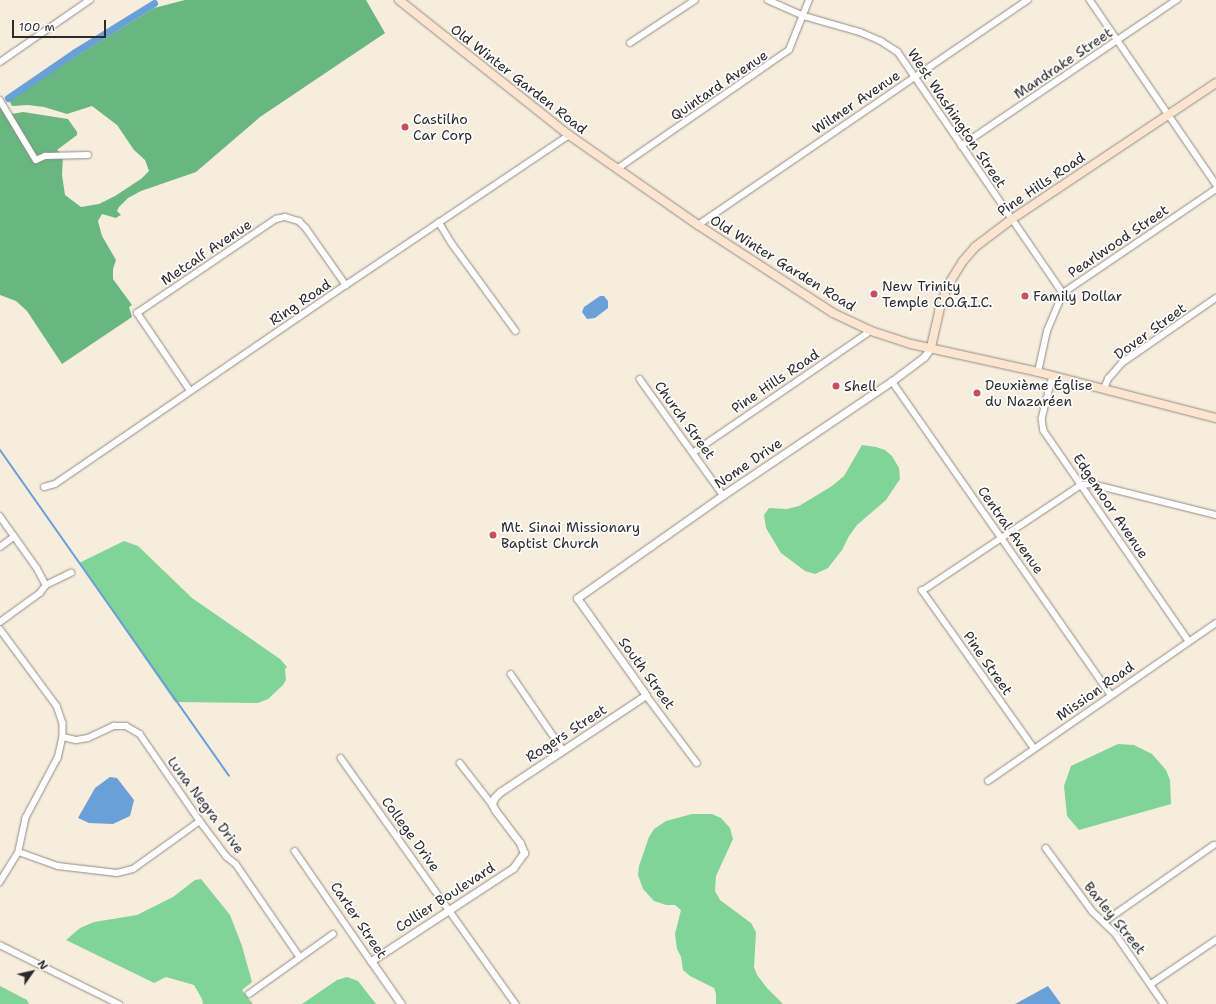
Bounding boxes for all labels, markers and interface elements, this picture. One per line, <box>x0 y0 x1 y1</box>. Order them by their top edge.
scale bar <box>14 12 108 38</box>
text: 100 m <box>19 19 55 35</box>
street label: Old Winter Garden Road <box>447 21 591 137</box>
street label: Mandrake Street <box>1011 24 1115 102</box>
street label: West Washington Street <box>904 45 1010 191</box>
street label: Quintard Avenue <box>667 46 771 124</box>
street label: Wilmer Avenue <box>809 67 903 137</box>
place label: Castilho Car Corp <box>413 111 472 144</box>
marker: Castilho Car Corp <box>400 122 410 132</box>
street label: Pine Hills Road <box>994 148 1088 220</box>
street label: Pearlwood Street <box>1064 201 1172 281</box>
street label: Old Winter Garden Road <box>707 211 859 315</box>
street label: Metcalf Avenue <box>158 215 254 289</box>
street label: Ring Road <box>266 275 334 329</box>
place label: New Trinity Temple C.O.G.I.C. <box>882 278 992 310</box>
place label: Family Dollar <box>1033 288 1122 304</box>
marker: New Trinity Temple C.O.G.I.C. <box>869 289 879 299</box>
marker: Family Dollar <box>1020 291 1030 301</box>
street label: Dover Street <box>1111 299 1189 363</box>
street label: Pine Hills Road <box>728 345 822 417</box>
place label: Deuxième Église du Nazaréen <box>985 377 1093 410</box>
street label: Church Street <box>651 378 719 462</box>
place label: Shell <box>844 378 877 394</box>
marker: Shell <box>831 381 841 391</box>
marker: Deuxième Église du Nazaréen <box>972 388 982 398</box>
street label: Nome Drive <box>711 434 785 492</box>
street label: Edgemoor Avenue <box>1070 450 1152 562</box>
street label: Central Avenue <box>975 483 1047 577</box>
place label: Mt. Sinai Missionary Baptist Church <box>501 519 640 552</box>
marker: Mt. Sinai Missionary Baptist Church <box>488 530 498 540</box>
street label: Pine Street <box>960 628 1016 698</box>
street label: South Street <box>615 634 679 712</box>
street label: Mission Road <box>1053 658 1137 724</box>
street label: Rogers Street <box>523 701 609 765</box>
street label: Luna Negra Drive <box>164 753 248 857</box>
street label: College Drive <box>378 793 444 875</box>
street label: Collier Boulevard <box>392 859 498 935</box>
street label: Carter Street <box>327 878 391 962</box>
street label: Barley Street <box>1081 878 1149 958</box>
north arrow <box>12 952 52 992</box>
text: N <box>34 957 51 973</box>

